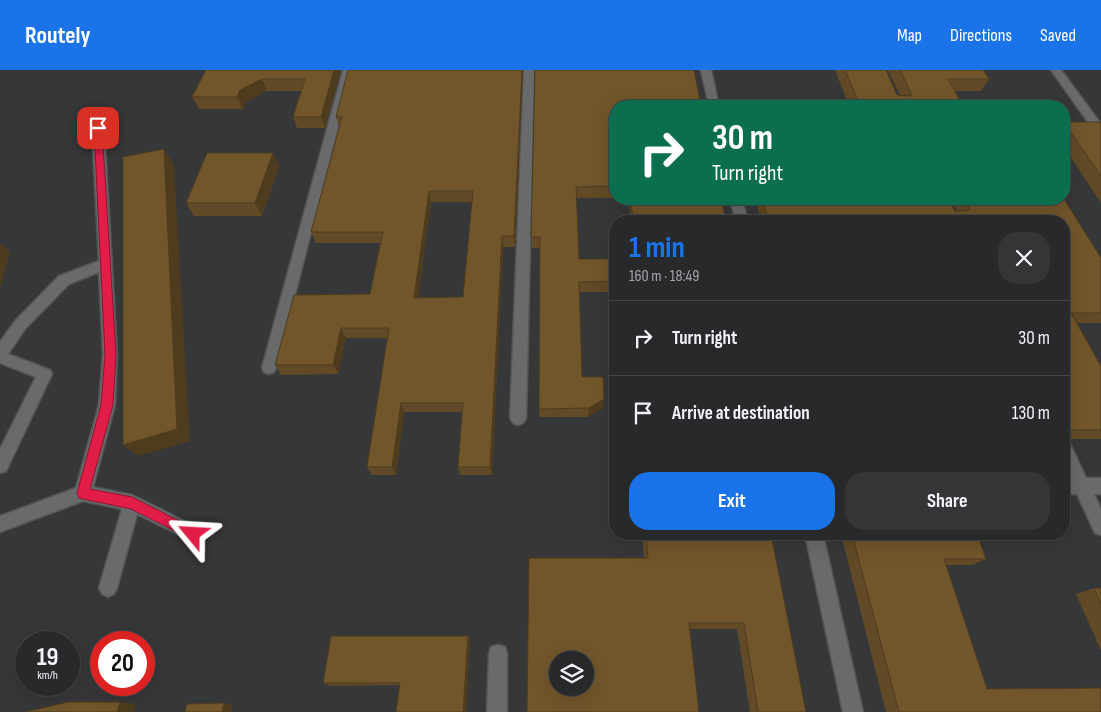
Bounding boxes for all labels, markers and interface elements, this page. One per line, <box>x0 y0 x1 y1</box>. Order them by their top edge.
text: Routely <box>25 21 90 50</box>
text: Map <box>897 25 922 46</box>
text: Directions <box>950 25 1012 46</box>
text: Saved <box>1040 25 1076 46</box>
pin <box>77 107 119 149</box>
icon: arrive <box>84 114 112 142</box>
text: 30 m <box>712 117 773 160</box>
icon: right <box>629 120 694 185</box>
text: Turn right <box>712 160 783 187</box>
text: 1 min <box>629 230 685 266</box>
button: close <box>998 232 1050 284</box>
text: 160 m · 18:49 <box>629 267 699 286</box>
icon: right <box>629 324 657 352</box>
text: Turn right <box>672 327 737 350</box>
text: 30 m <box>1018 327 1050 350</box>
icon: arrive <box>629 399 657 427</box>
text: Arrive at destination <box>672 402 810 425</box>
text: 130 m <box>1012 402 1050 425</box>
button: Exit <box>629 472 835 530</box>
button: Share <box>845 472 1050 530</box>
position arrow <box>166 507 218 559</box>
speed limit sign: 20 <box>90 631 155 696</box>
text: 19 <box>37 642 58 673</box>
map controls <box>549 651 594 696</box>
button: layers <box>549 651 594 696</box>
text: km/h <box>37 668 58 683</box>

